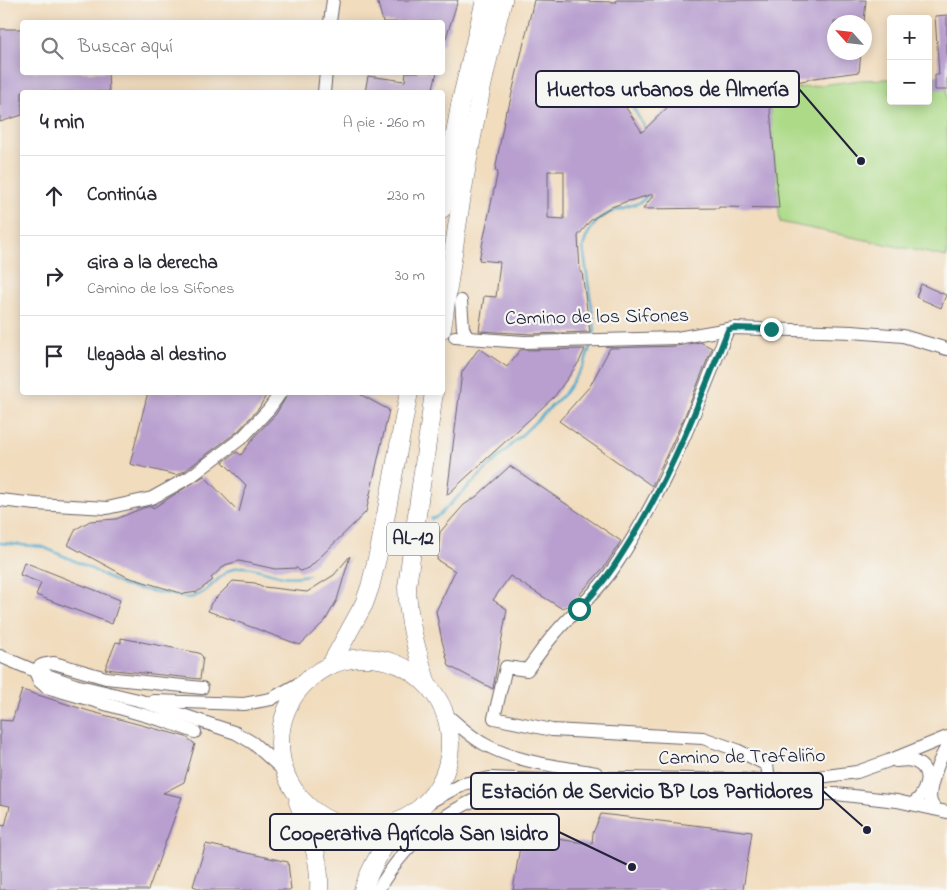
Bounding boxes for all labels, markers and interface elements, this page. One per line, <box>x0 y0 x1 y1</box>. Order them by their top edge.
north arrow <box>827 15 872 60</box>
map controls <box>887 15 932 105</box>
button: + <box>887 15 932 60</box>
search box <box>20 20 445 75</box>
icon: search <box>38 34 66 62</box>
text: Buscar aquí <box>78 34 173 61</box>
button: − <box>887 60 932 105</box>
callout: Huertos urbanos de Almería <box>536 71 799 107</box>
text: Huertos urbanos de Almería <box>547 76 789 106</box>
text: 4 min <box>40 108 84 138</box>
text: A pie · 260 m <box>343 111 425 135</box>
icon: ahead <box>40 182 68 210</box>
text: Continúa <box>87 182 157 209</box>
text: 230 m <box>387 184 425 208</box>
text: Gira a la derecha <box>87 250 218 277</box>
icon: right <box>40 262 68 290</box>
text: 30 m <box>395 264 425 288</box>
text: Camino de los Sifones <box>87 277 234 301</box>
street label: Camino de los Sifones <box>505 302 689 334</box>
route end <box>760 318 783 341</box>
icon: arrive <box>40 342 68 370</box>
text: Llegada al destino <box>87 342 226 369</box>
road number: AL-12 <box>387 522 439 556</box>
route start <box>568 598 591 621</box>
street label: Camino de Trafaliño <box>658 742 826 774</box>
callout: Estación de Servicio BP Los Partidores <box>471 773 823 809</box>
text: Estación de Servicio BP Los Partidores <box>481 778 813 808</box>
callout: Cooperativa Agrícola San Isidro <box>270 814 559 850</box>
text: Cooperativa Agrícola San Isidro <box>279 820 549 852</box>

